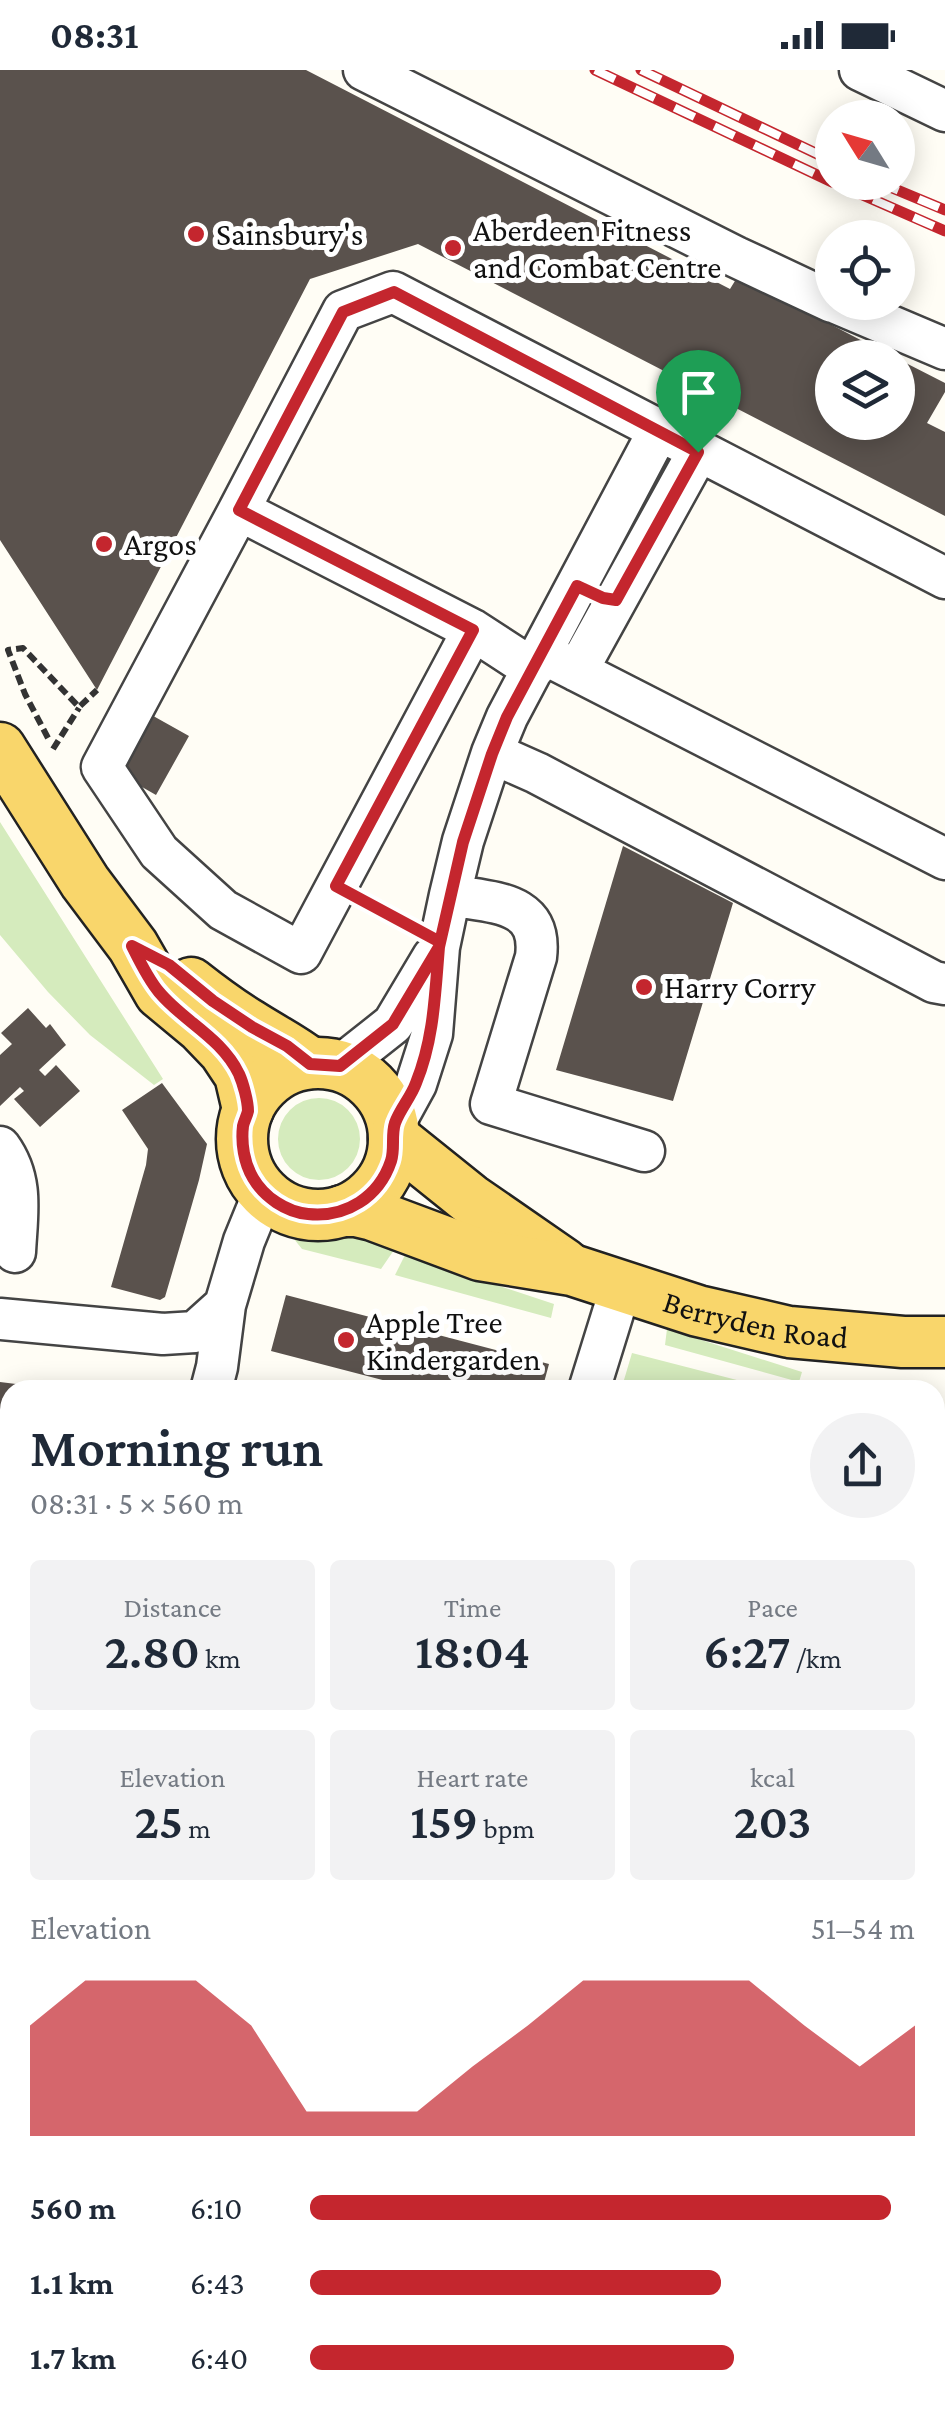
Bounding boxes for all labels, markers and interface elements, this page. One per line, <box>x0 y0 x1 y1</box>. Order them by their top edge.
text: 08:31 <box>50 14 139 56</box>
north arrow <box>815 100 915 200</box>
map controls <box>815 100 915 440</box>
place label: Aberdeen Fitness and Combat Centre <box>473 212 721 285</box>
place label: Sainsbury's <box>216 216 363 252</box>
button: locate <box>815 220 915 320</box>
marker: Sainsbury's <box>185 223 207 245</box>
marker: Aberdeen Fitness and Combat Centre <box>442 237 464 259</box>
button: layers <box>815 340 915 440</box>
pin <box>656 350 741 453</box>
icon: arrive <box>671 365 726 420</box>
place label: Argos <box>124 526 197 562</box>
marker: Argos <box>93 533 115 555</box>
place label: Harry Corry <box>664 969 816 1005</box>
marker: Harry Corry <box>633 976 655 998</box>
street label: Berryden Road <box>659 1283 850 1355</box>
place label: Apple Tree Kindergarden <box>366 1304 541 1377</box>
marker: Apple Tree Kindergarden <box>335 1329 357 1351</box>
button: share <box>810 1413 915 1518</box>
text: Morning run <box>30 1417 323 1478</box>
text: 08:31 · 5 × 560 m <box>30 1485 243 1521</box>
text: Distance <box>124 1592 221 1623</box>
text: Time <box>444 1592 501 1623</box>
text: Pace <box>747 1592 798 1623</box>
text: 2.80 <box>104 1623 200 1679</box>
text: 18:04 <box>415 1623 530 1679</box>
text: 6:27 <box>703 1623 791 1679</box>
text: km <box>200 1643 241 1674</box>
text: /km <box>791 1643 842 1674</box>
text: Elevation <box>119 1762 226 1793</box>
text: Heart rate <box>417 1762 528 1793</box>
text: kcal <box>750 1762 795 1793</box>
text: 25 <box>134 1793 183 1849</box>
text: 159 <box>410 1793 478 1849</box>
text: 203 <box>734 1793 811 1849</box>
text: m <box>183 1813 211 1844</box>
text: bpm <box>478 1813 535 1844</box>
text: Elevation <box>30 1910 151 1946</box>
text: 51–54 m <box>811 1910 915 1946</box>
text: 560 m <box>30 2190 116 2226</box>
text: 6:10 <box>190 2190 242 2226</box>
text: 1.1 km <box>30 2265 113 2301</box>
text: 6:43 <box>190 2265 245 2301</box>
text: 1.7 km <box>30 2340 116 2376</box>
text: 6:40 <box>190 2340 248 2376</box>

